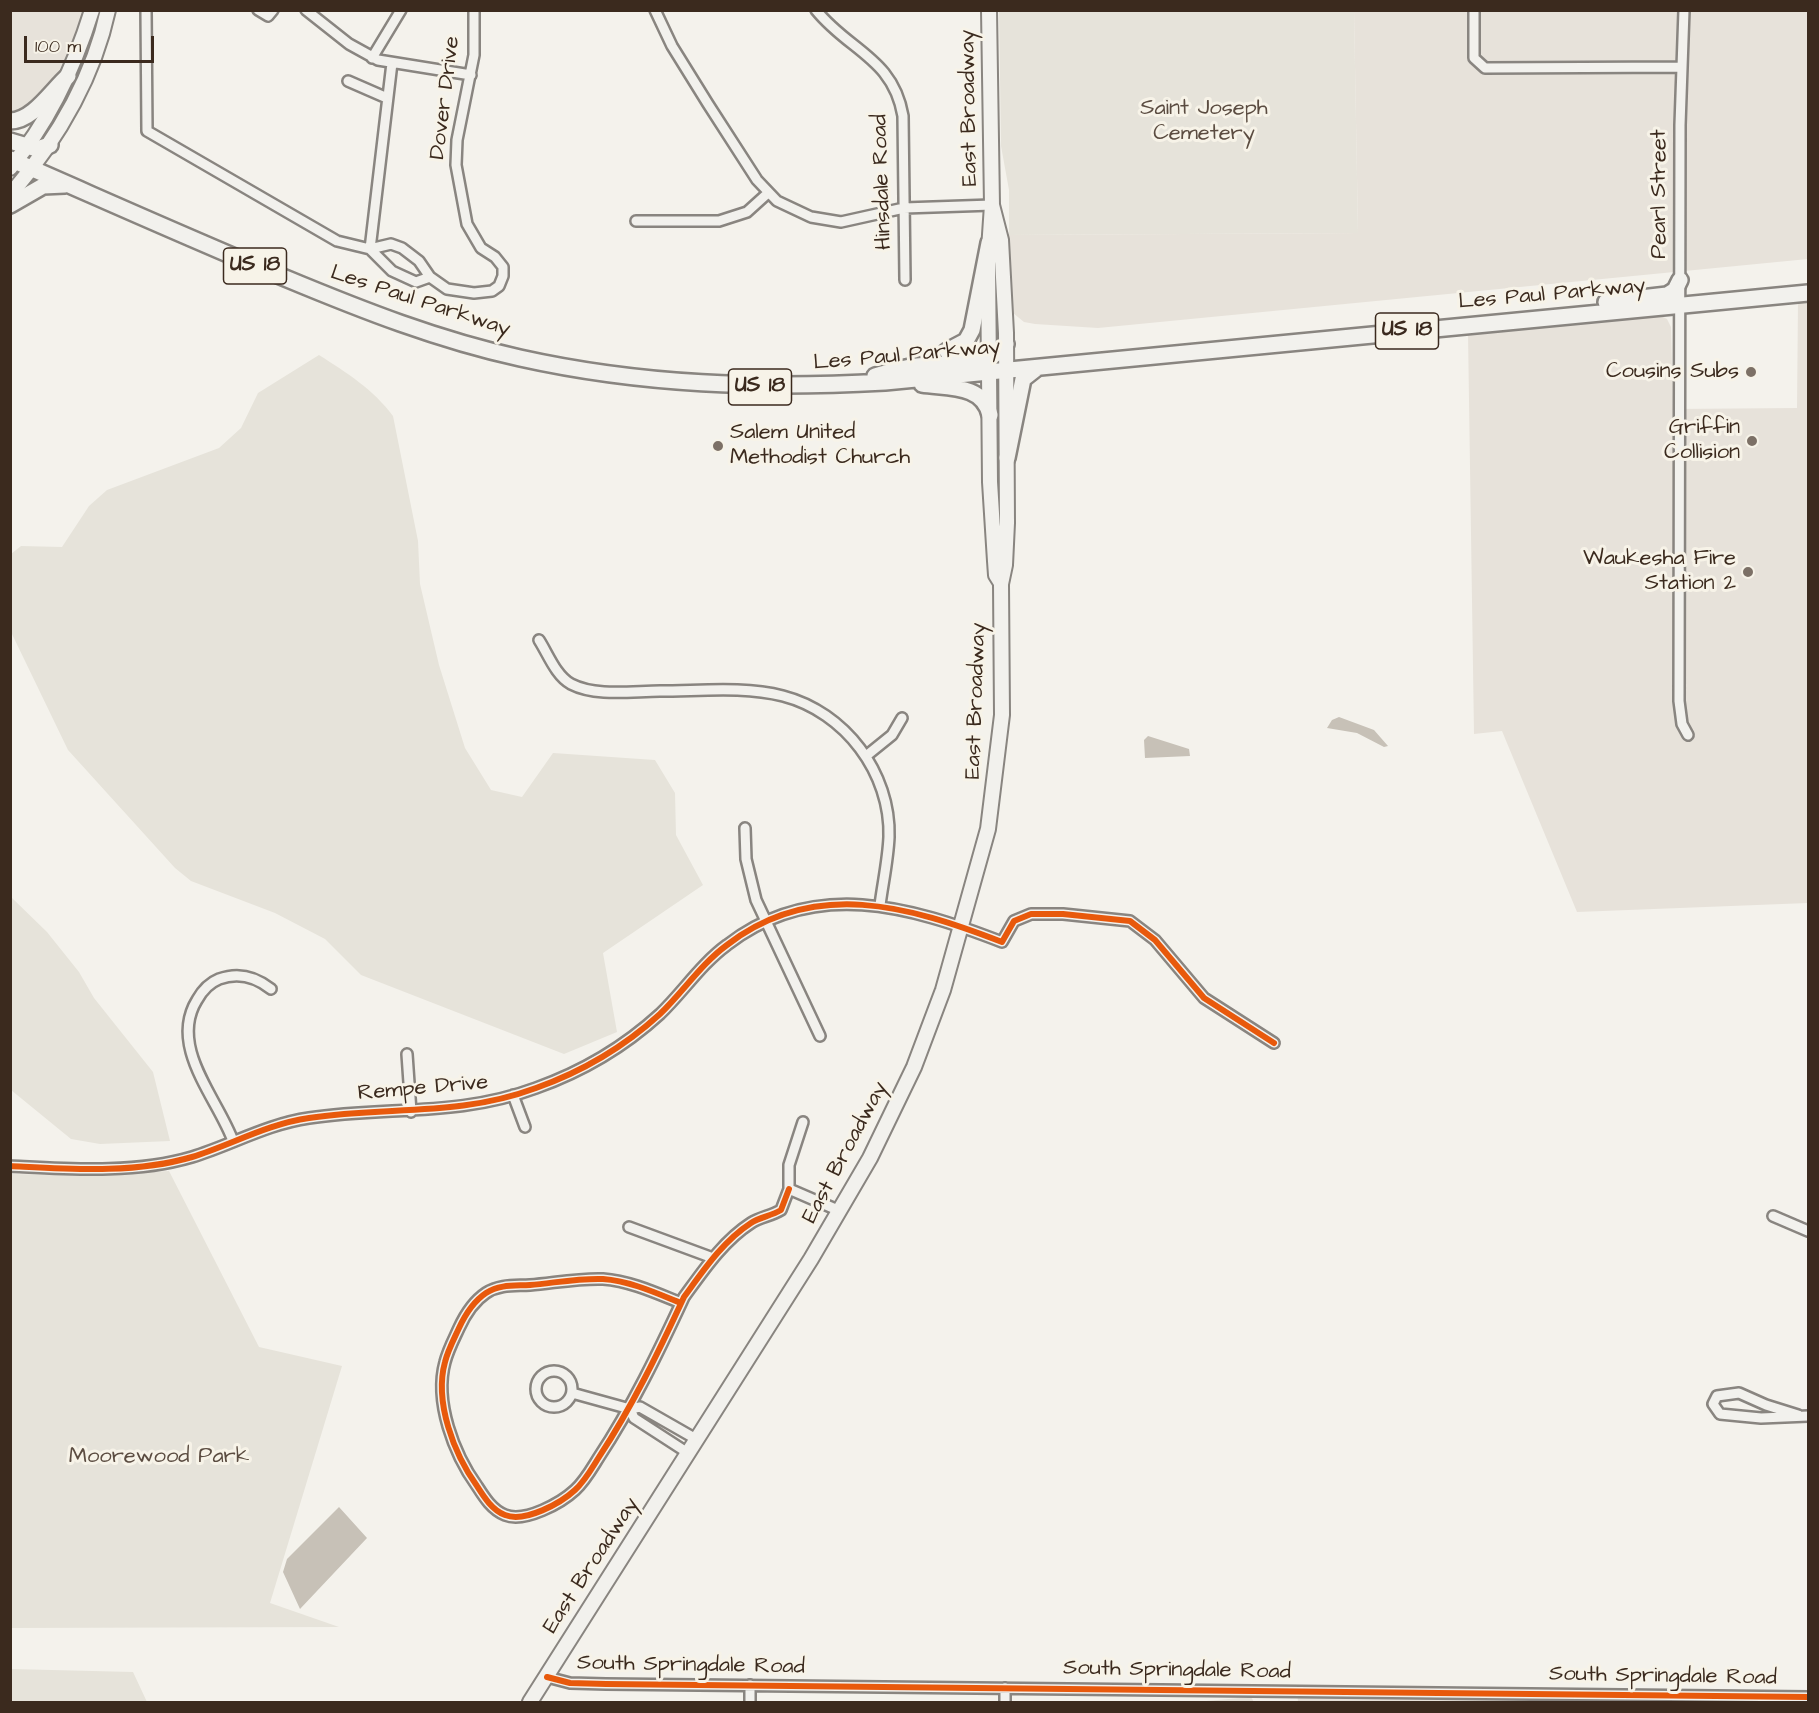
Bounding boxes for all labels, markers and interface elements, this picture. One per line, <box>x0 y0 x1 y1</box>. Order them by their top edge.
scale bar <box>27 24 158 62</box>
street label: East Broadway <box>955 29 985 187</box>
text: 100 m <box>35 34 81 59</box>
street label: Dover Drive <box>425 35 467 161</box>
park label: Saint Joseph Cemetery <box>1140 96 1268 148</box>
street label: Hinsdale Road <box>867 114 899 250</box>
street label: Pearl Street <box>1647 129 1673 259</box>
road number: US 18 <box>224 248 286 284</box>
street label: Les Paul Parkway <box>327 260 513 344</box>
street label: Les Paul Parkway <box>1457 274 1647 316</box>
road number: US 18 <box>1376 313 1438 349</box>
street label: Les Paul Parkway <box>812 335 1002 377</box>
place label: Cousins Subs <box>1606 359 1739 385</box>
marker: Cousins Subs <box>1744 365 1758 379</box>
road number: US 18 <box>728 369 792 405</box>
place label: Griffin Collision <box>1664 415 1740 466</box>
place label: Salem United Methodist Church <box>730 420 910 472</box>
marker: Griffin Collision <box>1745 434 1759 448</box>
marker: Salem United Methodist Church <box>711 439 725 453</box>
place label: Waukesha Fire Station 2 <box>1583 546 1736 598</box>
marker: Waukesha Fire Station 2 <box>1741 565 1755 579</box>
street label: East Broadway <box>961 622 993 780</box>
street label: Rempe Drive <box>357 1070 489 1108</box>
street label: East Broadway <box>798 1078 894 1228</box>
park label: Moorewood Park <box>69 1444 249 1470</box>
street label: East Broadway <box>538 1493 646 1639</box>
street label: South Springdale Road <box>577 1651 805 1681</box>
street label: South Springdale Road <box>1063 1656 1291 1686</box>
street label: South Springdale Road <box>1549 1662 1777 1692</box>

